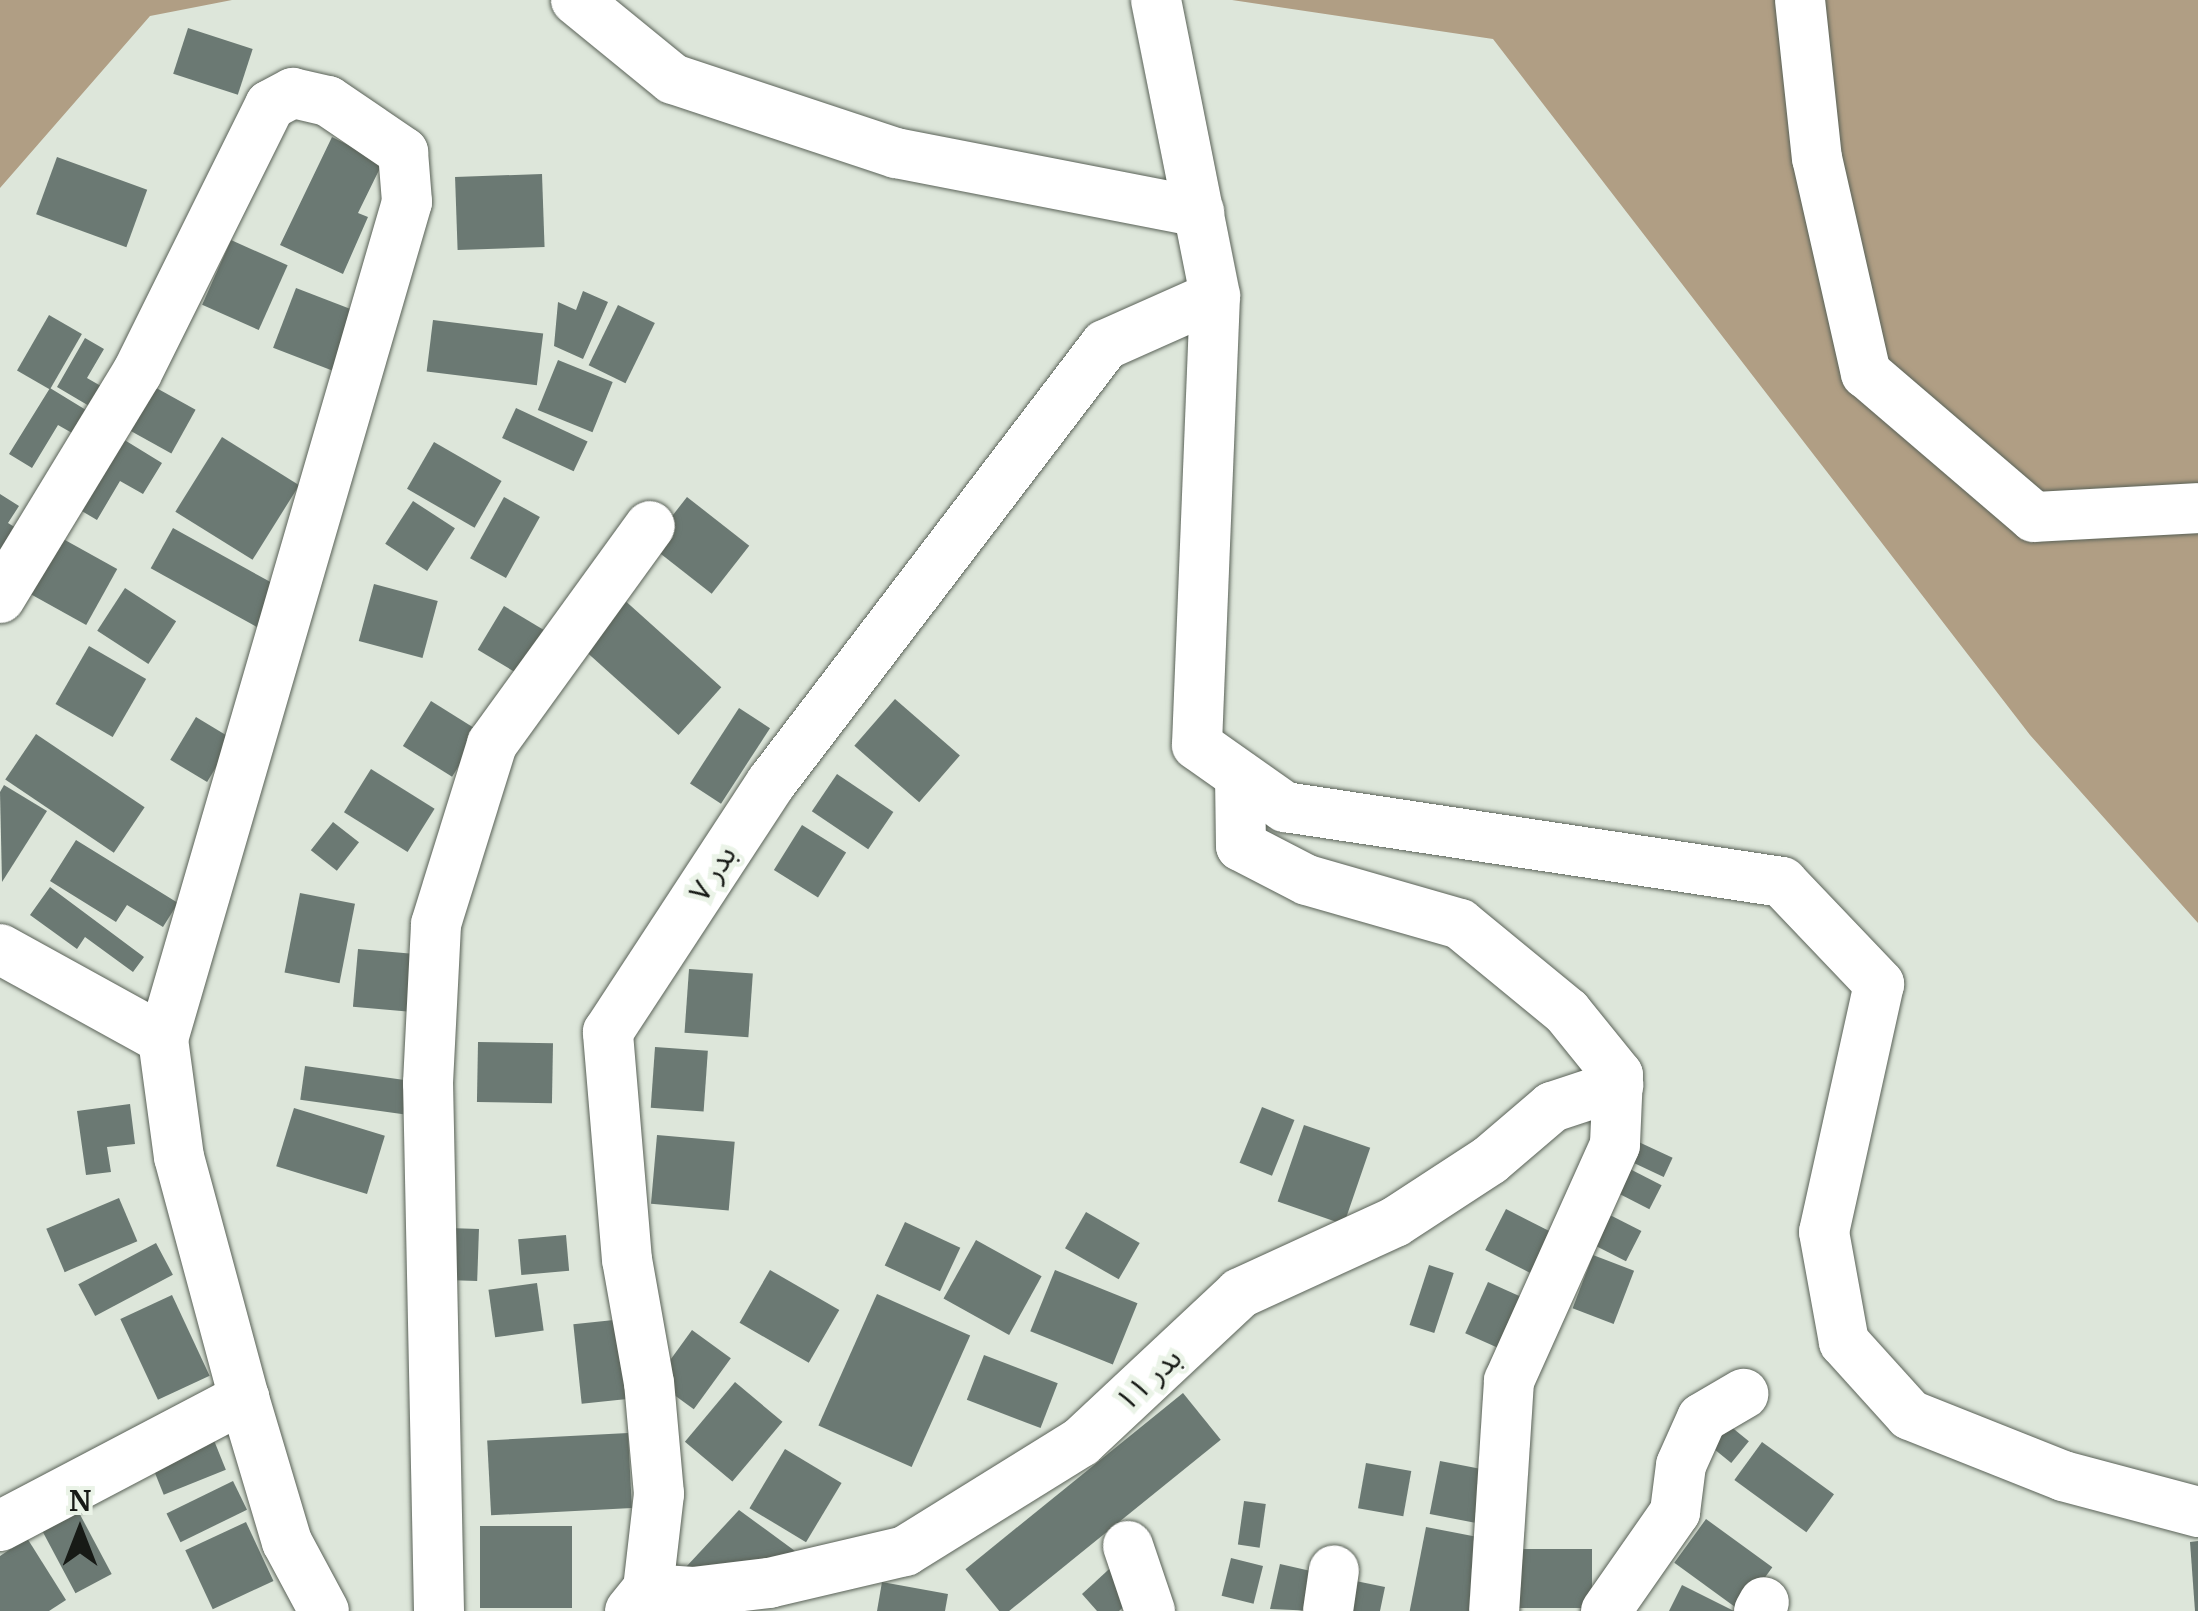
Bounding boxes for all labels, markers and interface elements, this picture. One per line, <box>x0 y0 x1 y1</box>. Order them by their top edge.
street label: بدر ۷ <box>681 838 743 908</box>
street label: بدر ۱۱ <box>1108 1340 1188 1418</box>
north arrow <box>30 1481 130 1581</box>
text: N <box>69 1483 91 1519</box>

